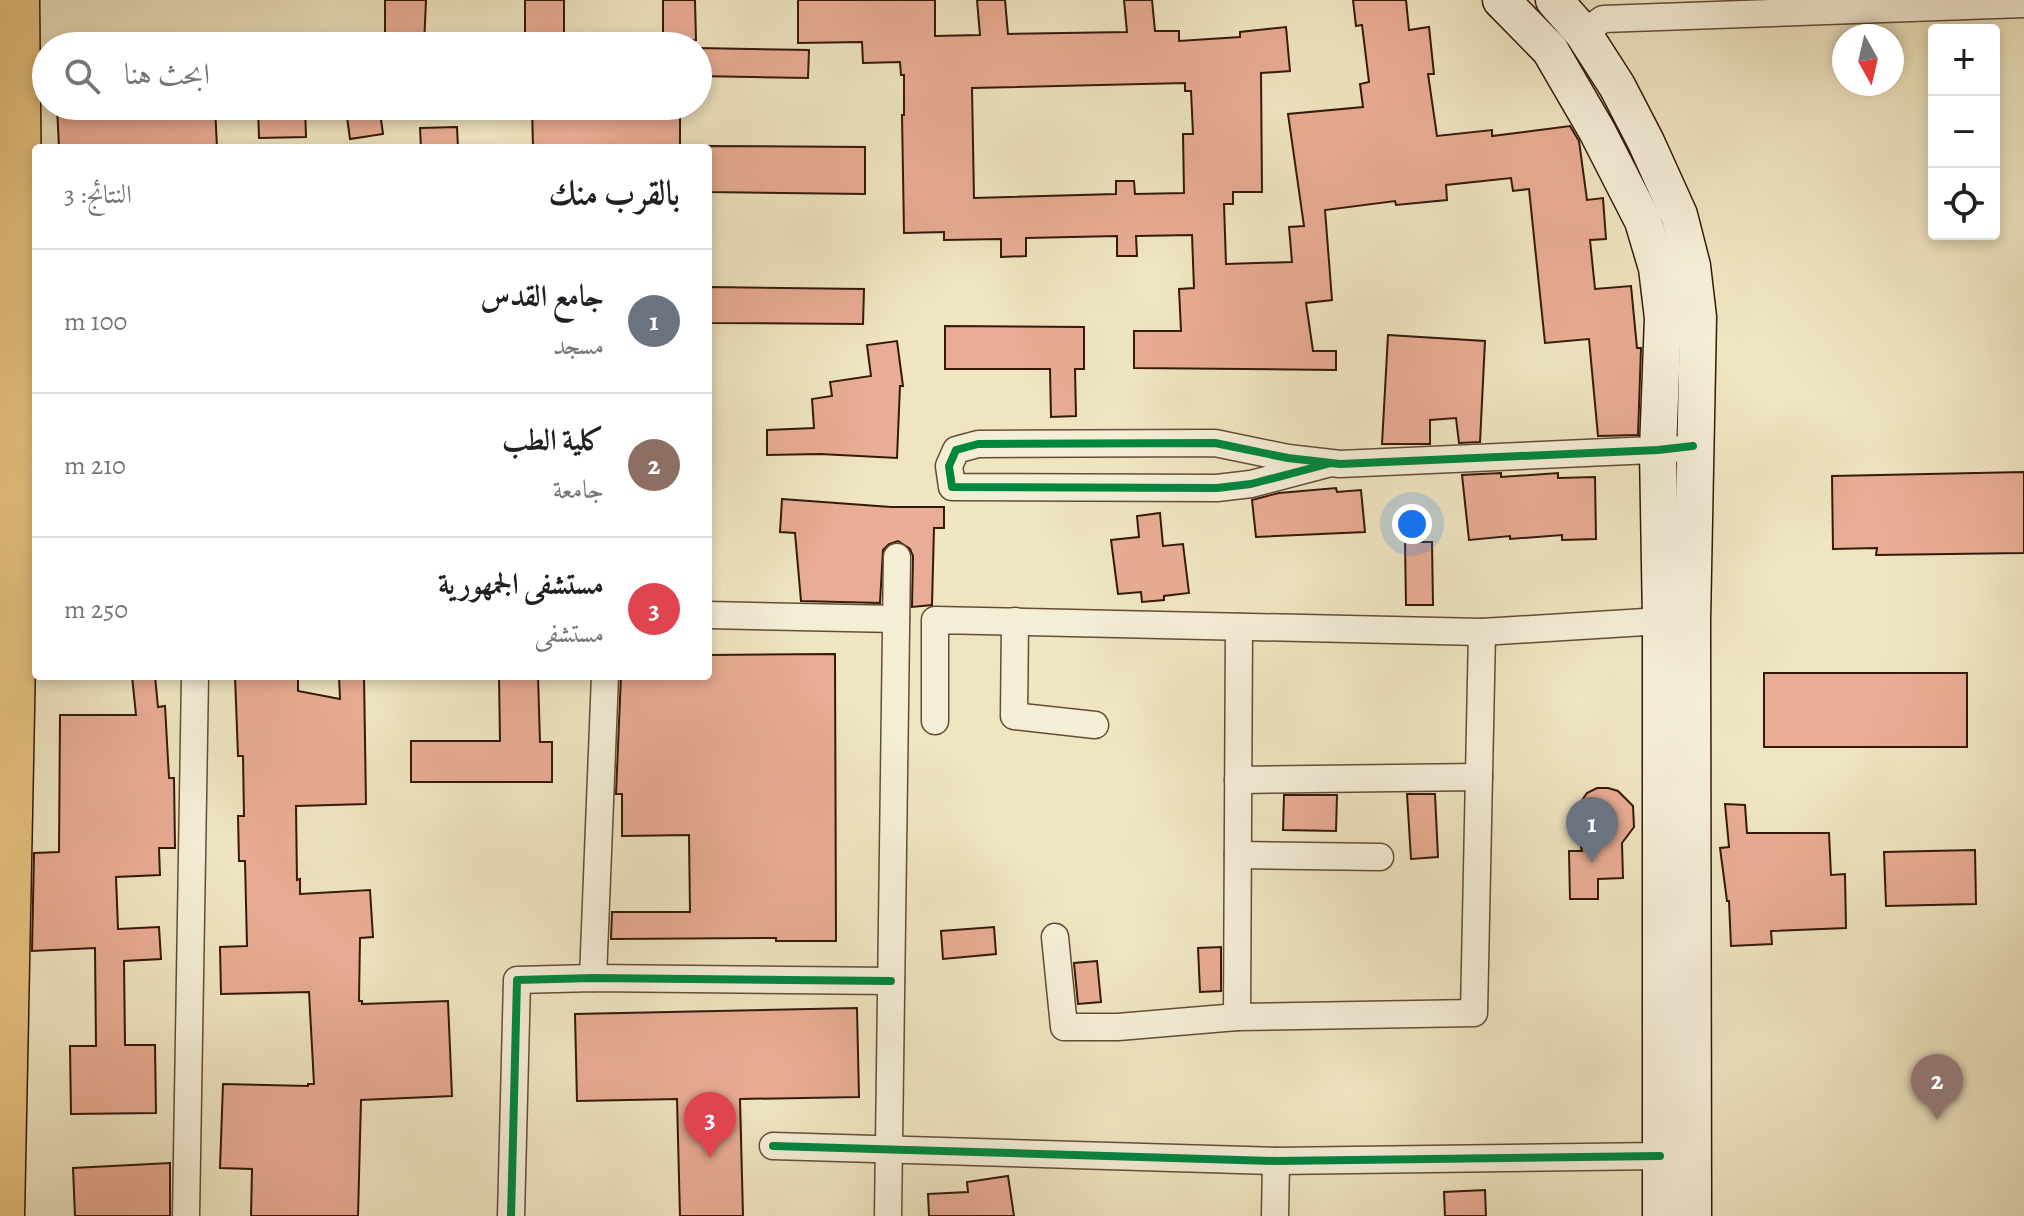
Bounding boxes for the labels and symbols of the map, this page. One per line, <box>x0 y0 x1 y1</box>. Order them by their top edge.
north arrow <box>1832 24 1904 96</box>
your location <box>1392 504 1432 544</box>
pin: 1 <box>1566 797 1618 863</box>
pin: 2 <box>1911 1054 1963 1120</box>
pin: 3 <box>684 1092 736 1158</box>

